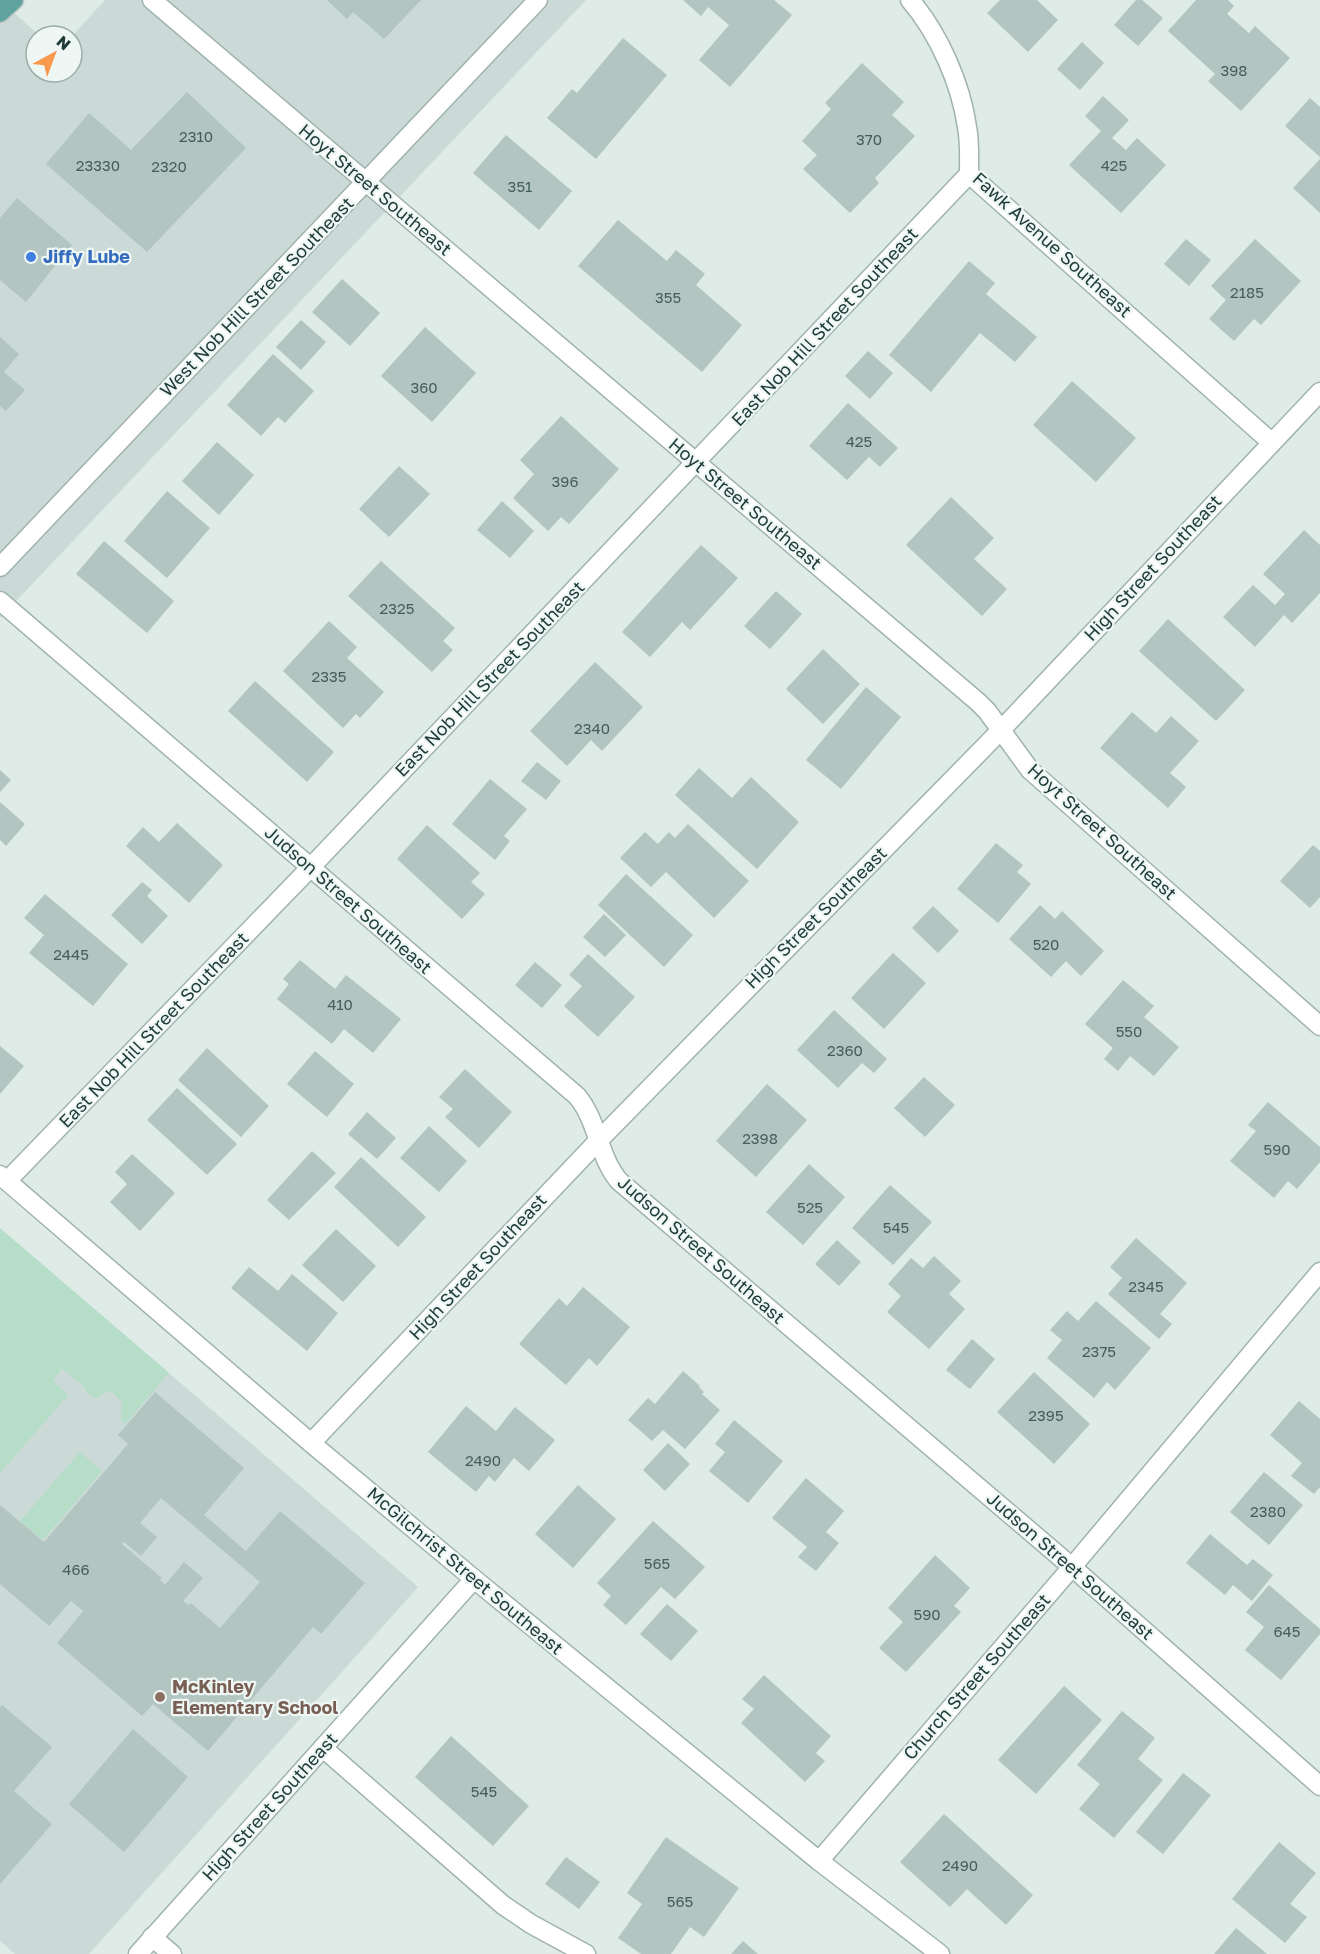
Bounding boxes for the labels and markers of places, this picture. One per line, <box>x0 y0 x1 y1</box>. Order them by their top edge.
place label: Jiffy Lube <box>43 245 130 267</box>
marker: Jiffy Lube <box>24 250 38 264</box>
place label: McKinley Elementary School <box>172 1675 338 1718</box>
marker: McKinley Elementary School <box>153 1690 167 1704</box>

